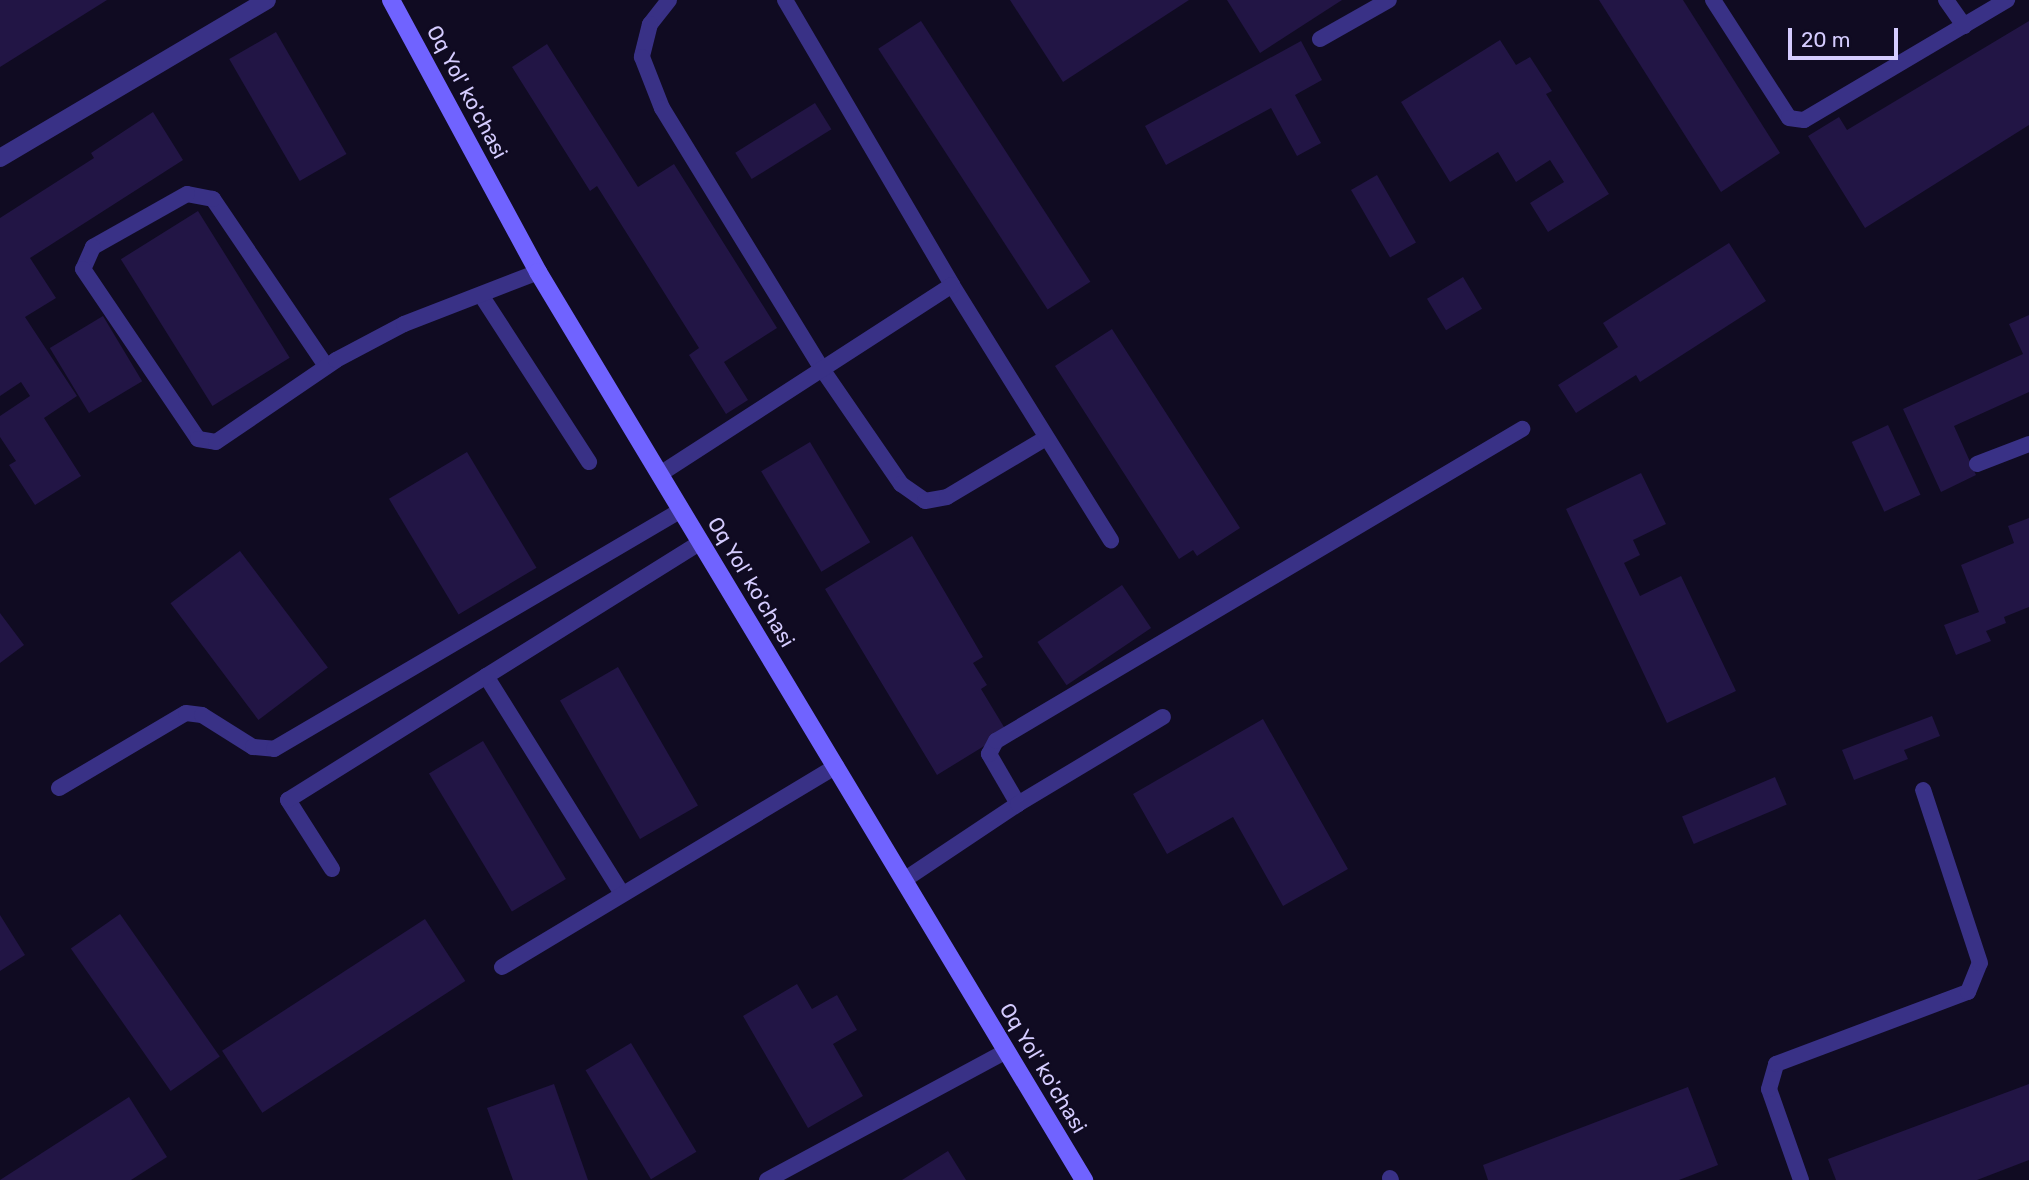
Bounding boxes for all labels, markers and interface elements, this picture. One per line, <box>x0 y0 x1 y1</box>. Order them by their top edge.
scale bar <box>1791 14 1901 58</box>
street label: Oq Yol' ko'chasi <box>421 21 513 163</box>
text: 20 m <box>1801 27 1850 52</box>
street label: Oq Yol' ko'chasi <box>702 512 800 652</box>
street label: Oq Yol' ko'chasi <box>994 998 1092 1138</box>

